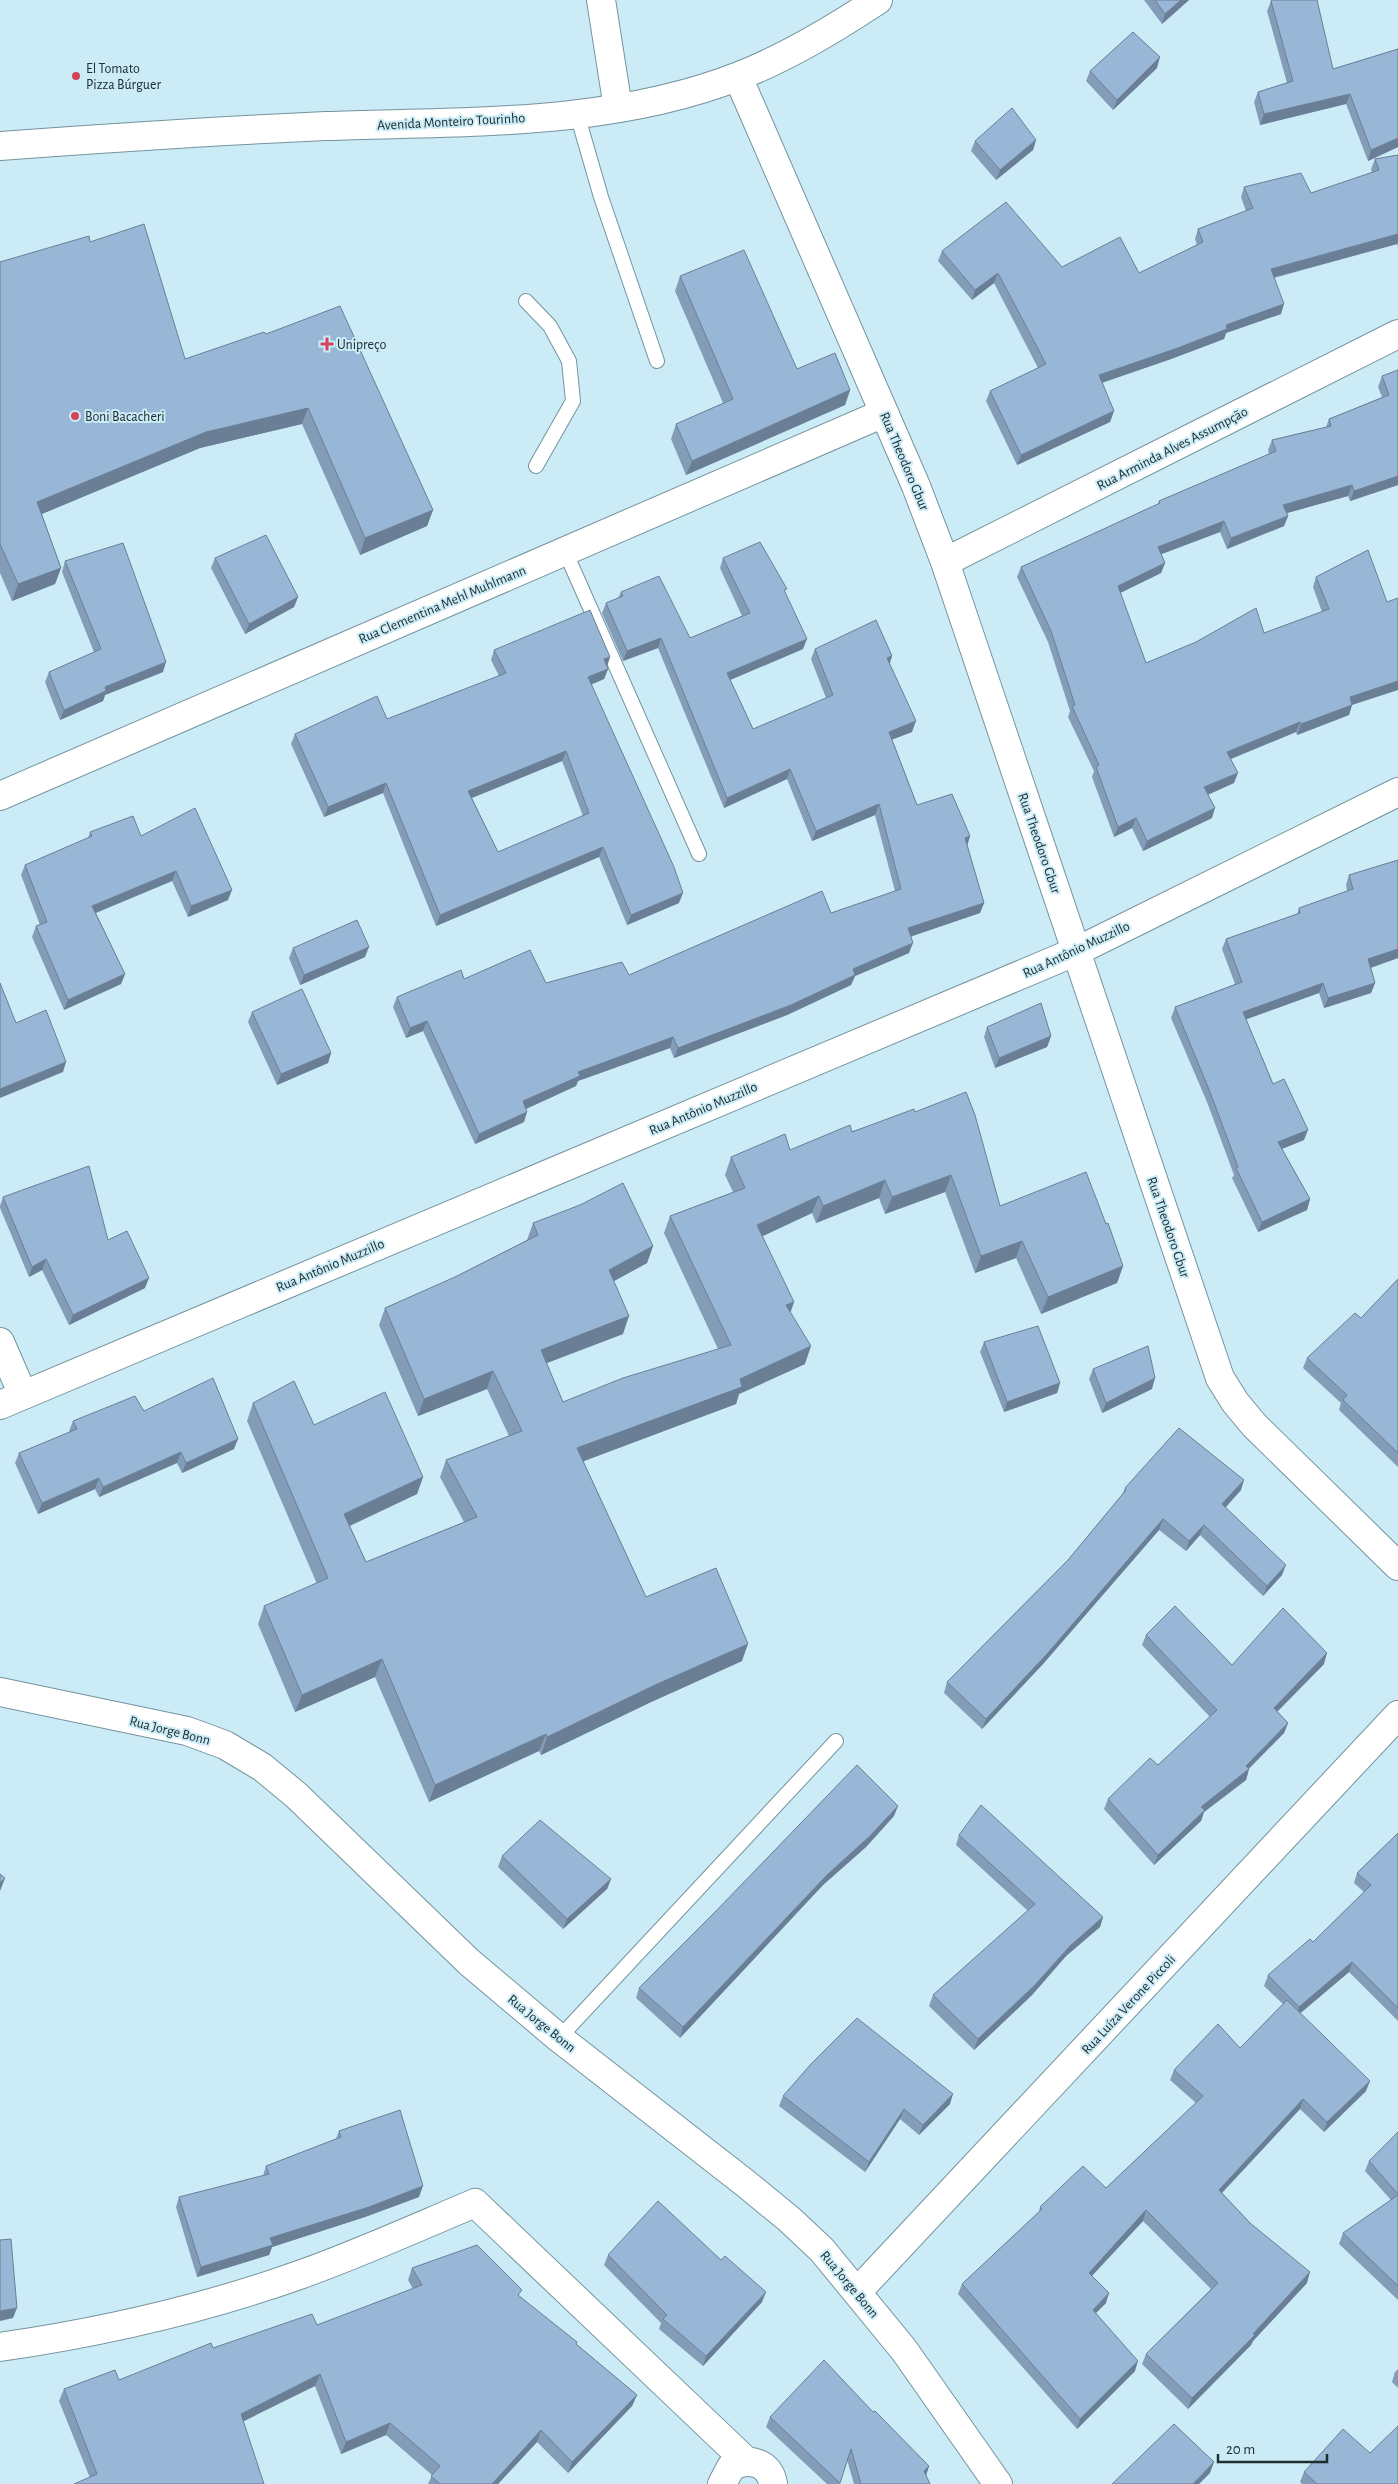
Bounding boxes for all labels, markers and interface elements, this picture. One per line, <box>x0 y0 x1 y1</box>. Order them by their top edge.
place label: El Tomato Pizza Búrguer <box>86 62 161 92</box>
marker: El Tomato Pizza Búrguer <box>70 70 82 82</box>
street label: Avenida Monteiro Tourinho <box>377 111 526 133</box>
marker: Unipreço <box>321 338 333 350</box>
place label: Unipreço <box>337 338 386 352</box>
street label: Rua Arminda Alves Assumpção <box>1095 405 1250 493</box>
marker: Boni Bacacheri <box>69 410 81 422</box>
place label: Boni Bacacheri <box>85 410 165 424</box>
street label: Rua Theodoro Gbur <box>877 410 931 513</box>
street label: Rua Clementina Mehl Muhlmann <box>357 563 528 647</box>
street label: Rua Theodoro Gbur <box>1015 791 1063 896</box>
street label: Rua Antônio Muzzillo <box>1021 919 1132 981</box>
street label: Rua Antônio Muzzillo <box>647 1080 760 1138</box>
street label: Rua Theodoro Gbur <box>1144 1175 1192 1280</box>
street label: Rua Antônio Muzzillo <box>274 1237 387 1295</box>
street label: Rua Jorge Bonn <box>128 1714 212 1748</box>
street label: Rua Luíza Verone Piccoli <box>1079 1952 1178 2057</box>
street label: Rua Jorge Bonn <box>505 1992 578 2055</box>
street label: Rua Jorge Bonn <box>817 2248 881 2321</box>
scale bar <box>1218 2432 1327 2464</box>
text: 20 m <box>1226 2442 1255 2457</box>

